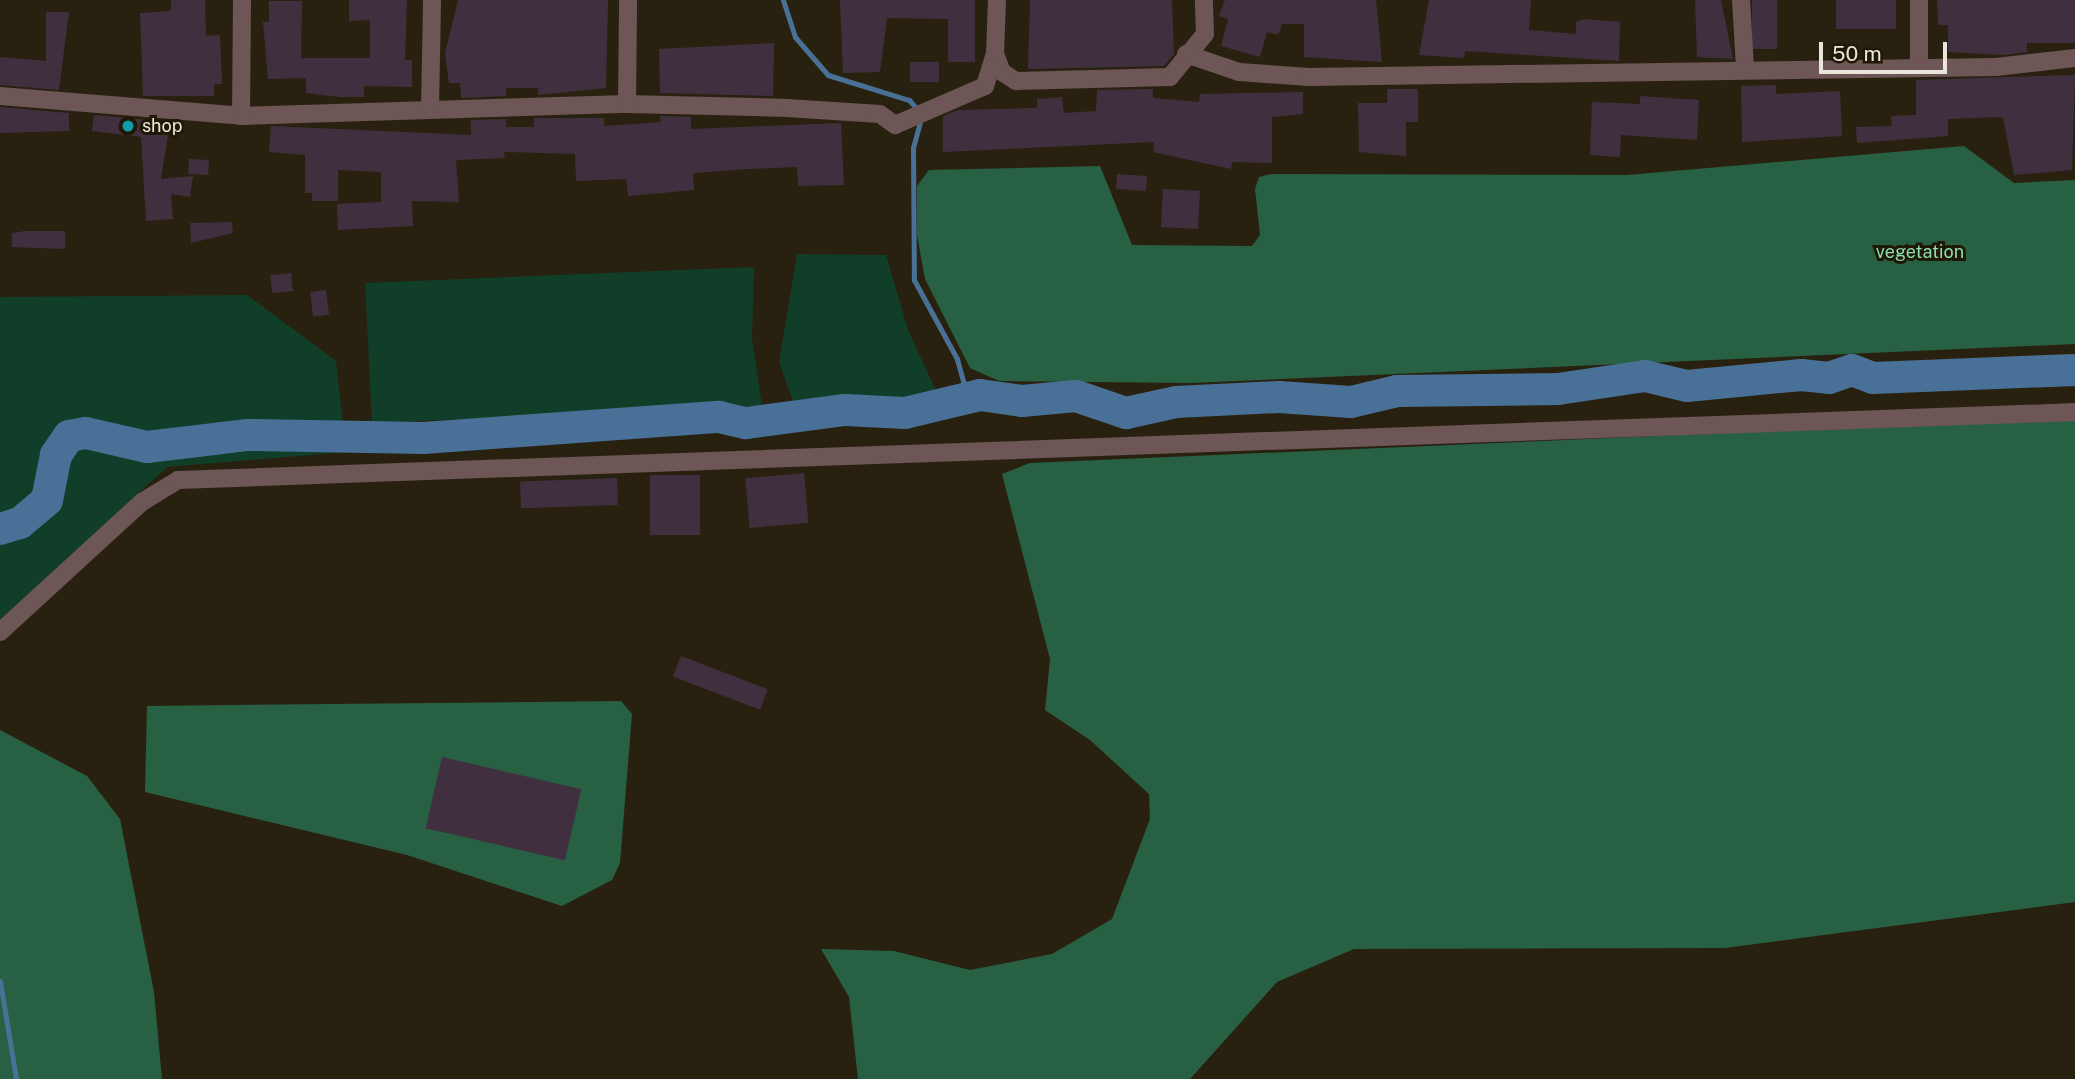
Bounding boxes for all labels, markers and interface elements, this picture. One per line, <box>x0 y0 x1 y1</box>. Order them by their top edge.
scale bar <box>1823 28 1951 72</box>
text: 50 m <box>1832 41 1882 66</box>
place label: shop <box>142 115 182 137</box>
marker: shop <box>120 118 136 134</box>
park label: vegetation <box>1876 241 1964 263</box>

